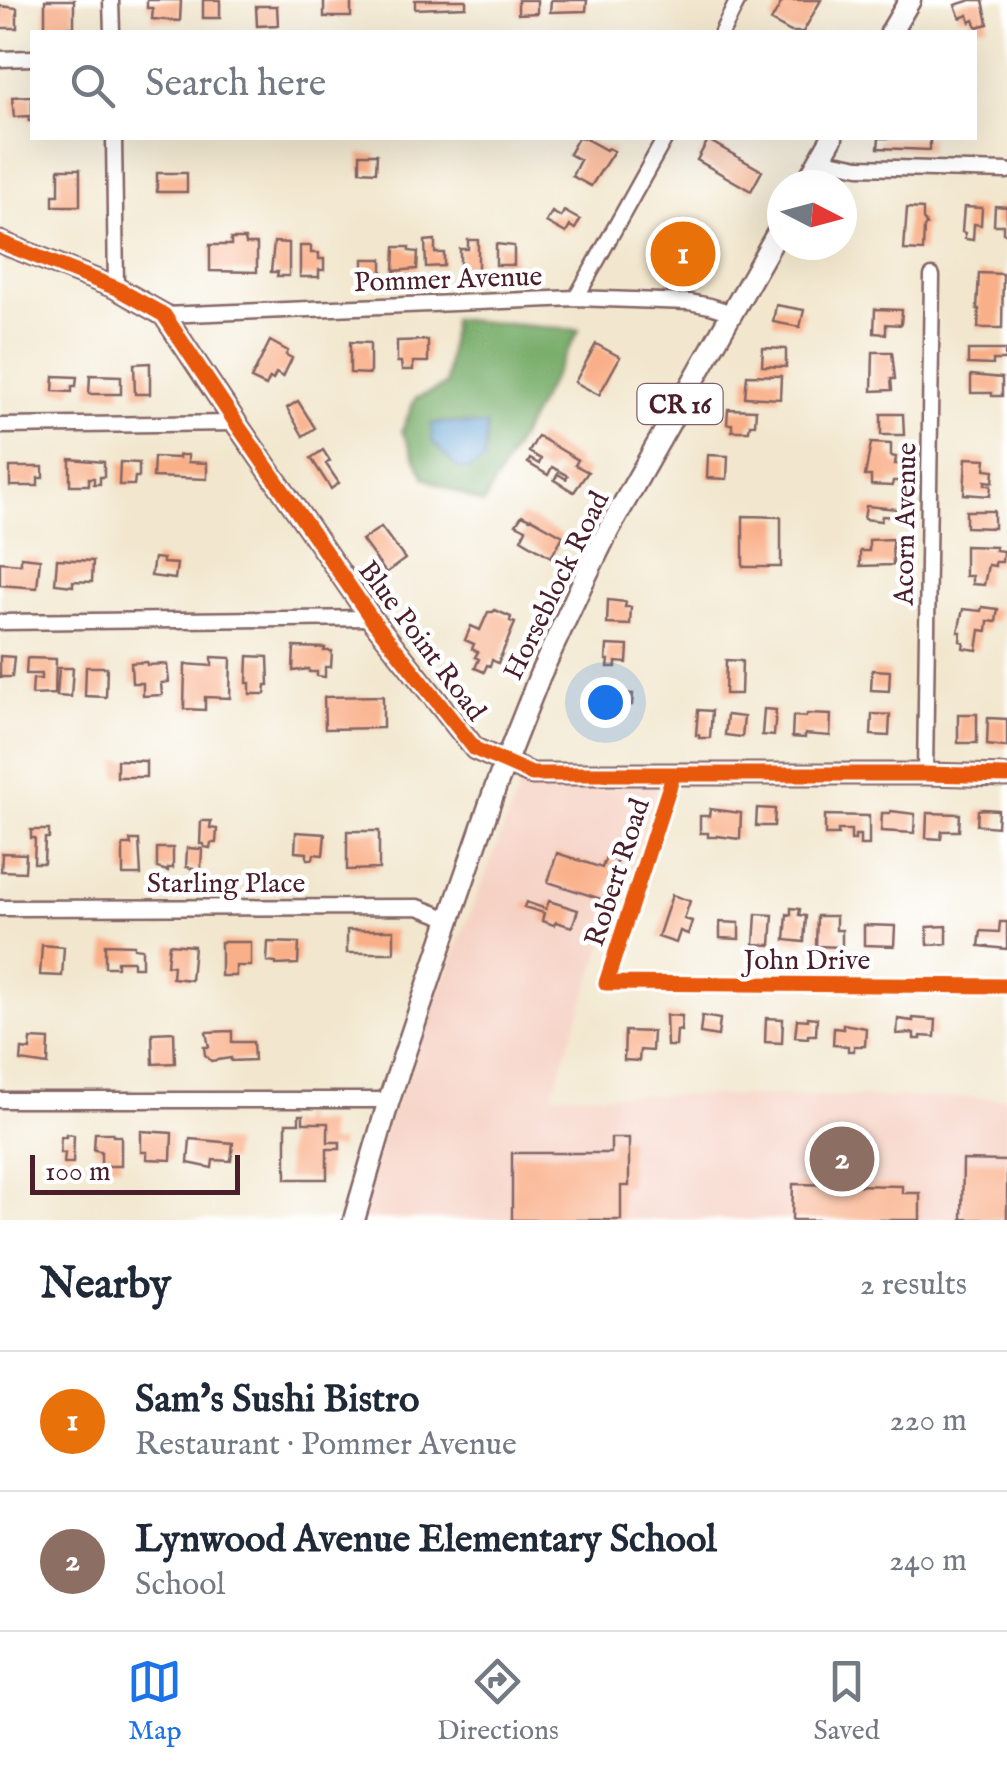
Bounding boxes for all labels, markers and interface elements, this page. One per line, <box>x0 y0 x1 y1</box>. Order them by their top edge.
search box <box>30 30 977 140</box>
icon: search <box>65 58 120 113</box>
text: Search here <box>145 61 326 109</box>
north arrow <box>767 170 857 260</box>
pin: 1 <box>650 216 716 292</box>
street label: Pommer Avenue <box>353 260 543 301</box>
road number: CR 16 <box>638 384 722 424</box>
street label: Acorn Avenue <box>888 442 925 607</box>
street label: Horseblock Road <box>496 486 618 686</box>
street label: Blue Point Road <box>349 555 493 729</box>
your location <box>580 677 631 728</box>
street label: Robert Road <box>578 794 659 951</box>
street label: Starling Place <box>147 867 305 902</box>
street label: John Drive <box>741 944 871 979</box>
pin: 2 <box>810 1122 874 1196</box>
scale bar <box>30 1150 240 1194</box>
text: 100 m <box>45 1155 111 1190</box>
text: Nearby <box>40 1259 171 1312</box>
text: 2 results <box>860 1265 967 1306</box>
text: Sam's Sushi Bistro <box>135 1377 420 1425</box>
text: 1 <box>67 1401 78 1442</box>
text: 220 m <box>890 1401 967 1442</box>
text: Restaurant · Pommer Avenue <box>135 1425 517 1466</box>
text: Lynwood Avenue Elementary School <box>135 1517 717 1565</box>
text: 2 <box>65 1541 80 1582</box>
text: 240 m <box>889 1541 967 1582</box>
text: School <box>135 1565 225 1606</box>
tab: Map <box>127 1654 182 1749</box>
tab: Directions <box>437 1654 559 1749</box>
tab: Saved <box>813 1654 880 1749</box>

